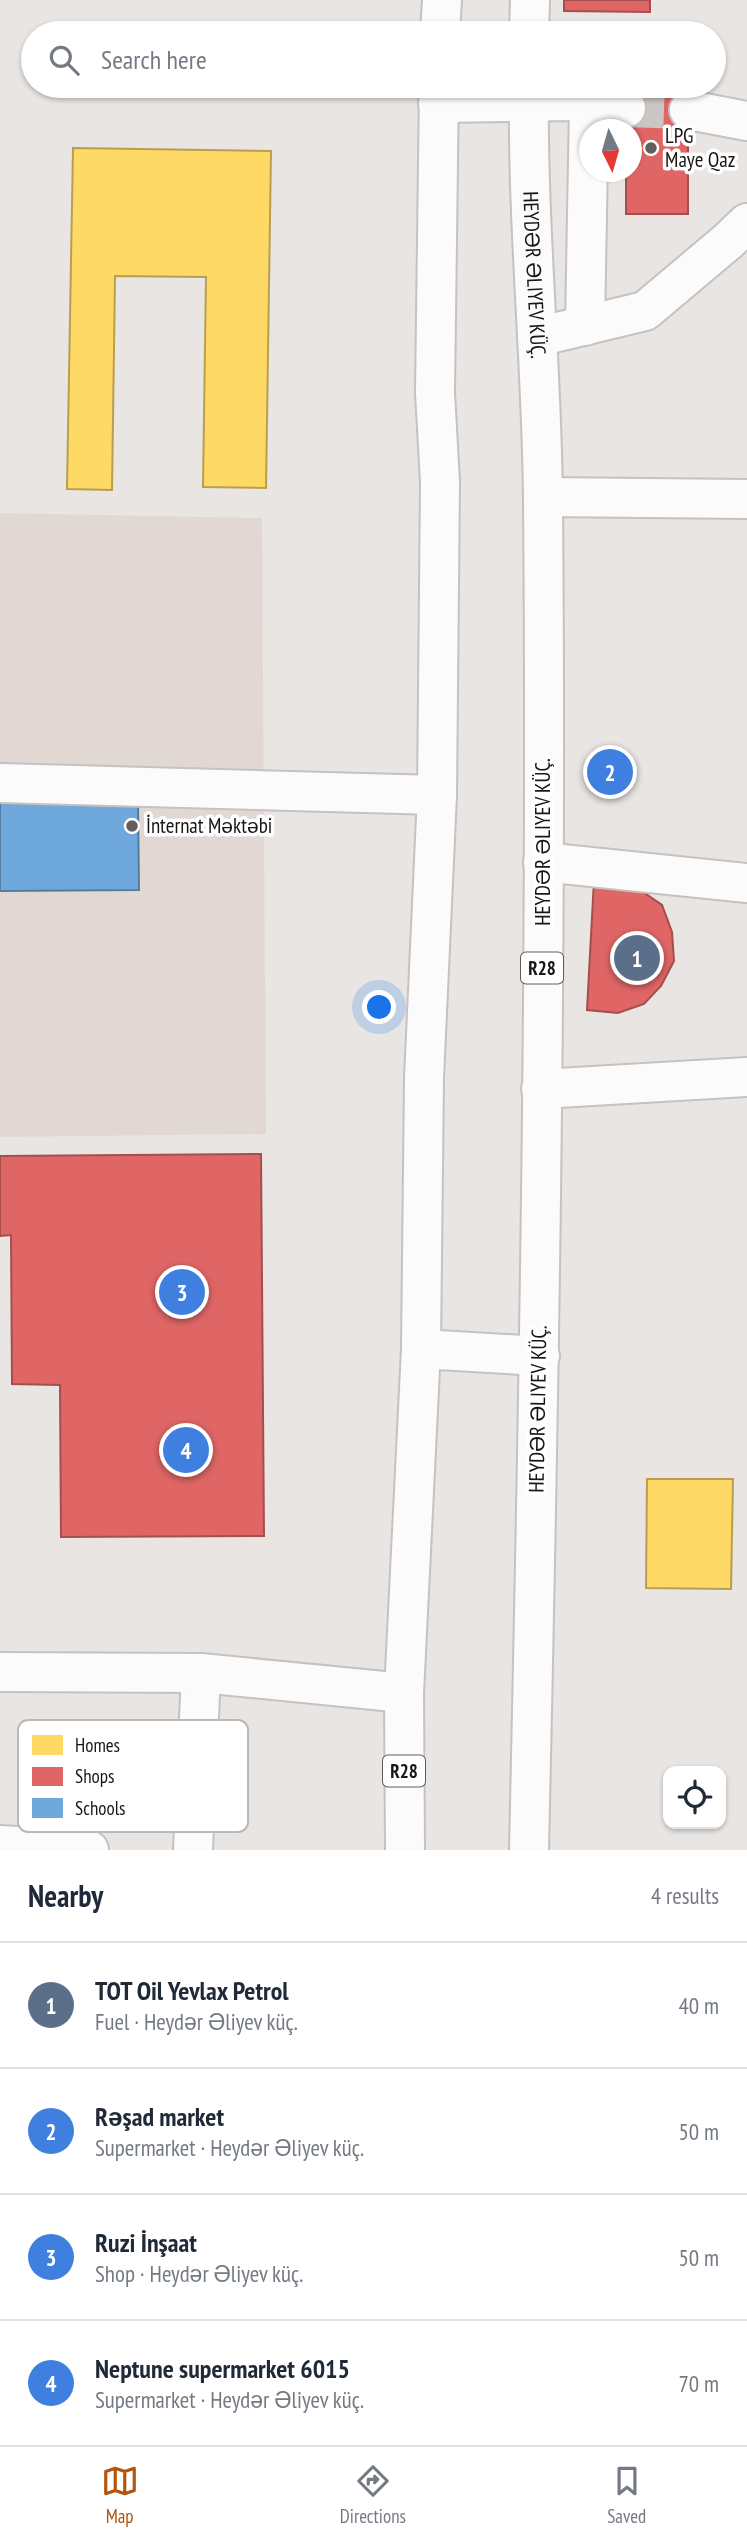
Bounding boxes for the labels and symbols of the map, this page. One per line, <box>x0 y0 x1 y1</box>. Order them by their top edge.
north arrow <box>579 119 642 182</box>
place label: LPG Maye Qaz <box>665 122 735 173</box>
marker: LPG Maye Qaz <box>643 140 659 156</box>
street label: HEYDƏR ƏLIYEV KÜÇ. <box>517 191 552 359</box>
pin: 2 <box>587 746 633 798</box>
street label: HEYDƏR ƏLIYEV KÜÇ. <box>529 758 556 926</box>
place label: İnternat Məktəbi <box>146 812 272 839</box>
marker: İnternat Məktəbi <box>124 818 140 834</box>
pin: 1 <box>614 932 660 984</box>
road number: R28 <box>521 952 563 984</box>
your location <box>362 990 396 1024</box>
pin: 3 <box>159 1266 205 1318</box>
street label: HEYDƏR ƏLIYEV KÜÇ. <box>523 1325 552 1493</box>
pin: 4 <box>163 1424 209 1476</box>
legend <box>18 1720 248 1832</box>
text: Homes <box>75 1733 120 1757</box>
road number: R28 <box>383 1756 425 1786</box>
text: Shops <box>75 1764 114 1788</box>
text: Schools <box>75 1796 126 1820</box>

